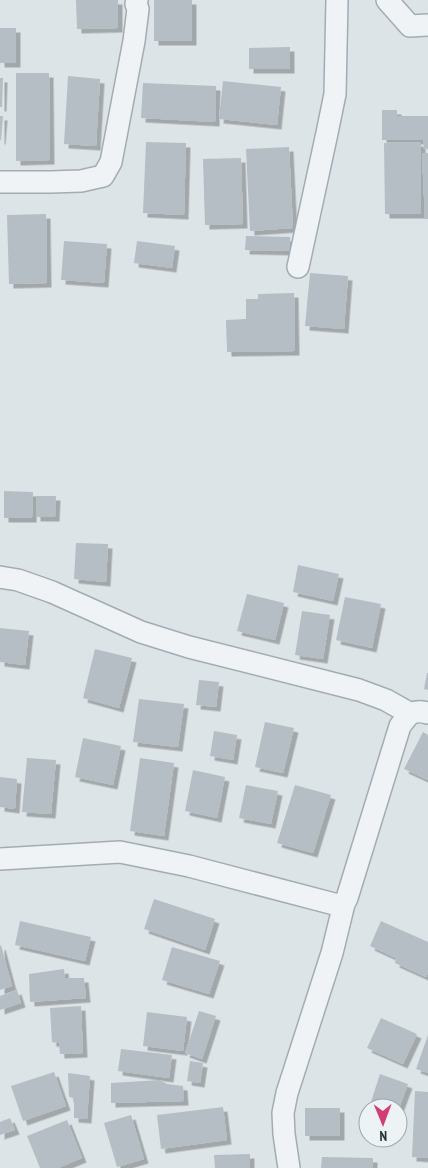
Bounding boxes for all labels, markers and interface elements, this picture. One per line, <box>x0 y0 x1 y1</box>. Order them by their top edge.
north arrow <box>358 1098 408 1148</box>
text: N <box>379 1127 387 1145</box>

